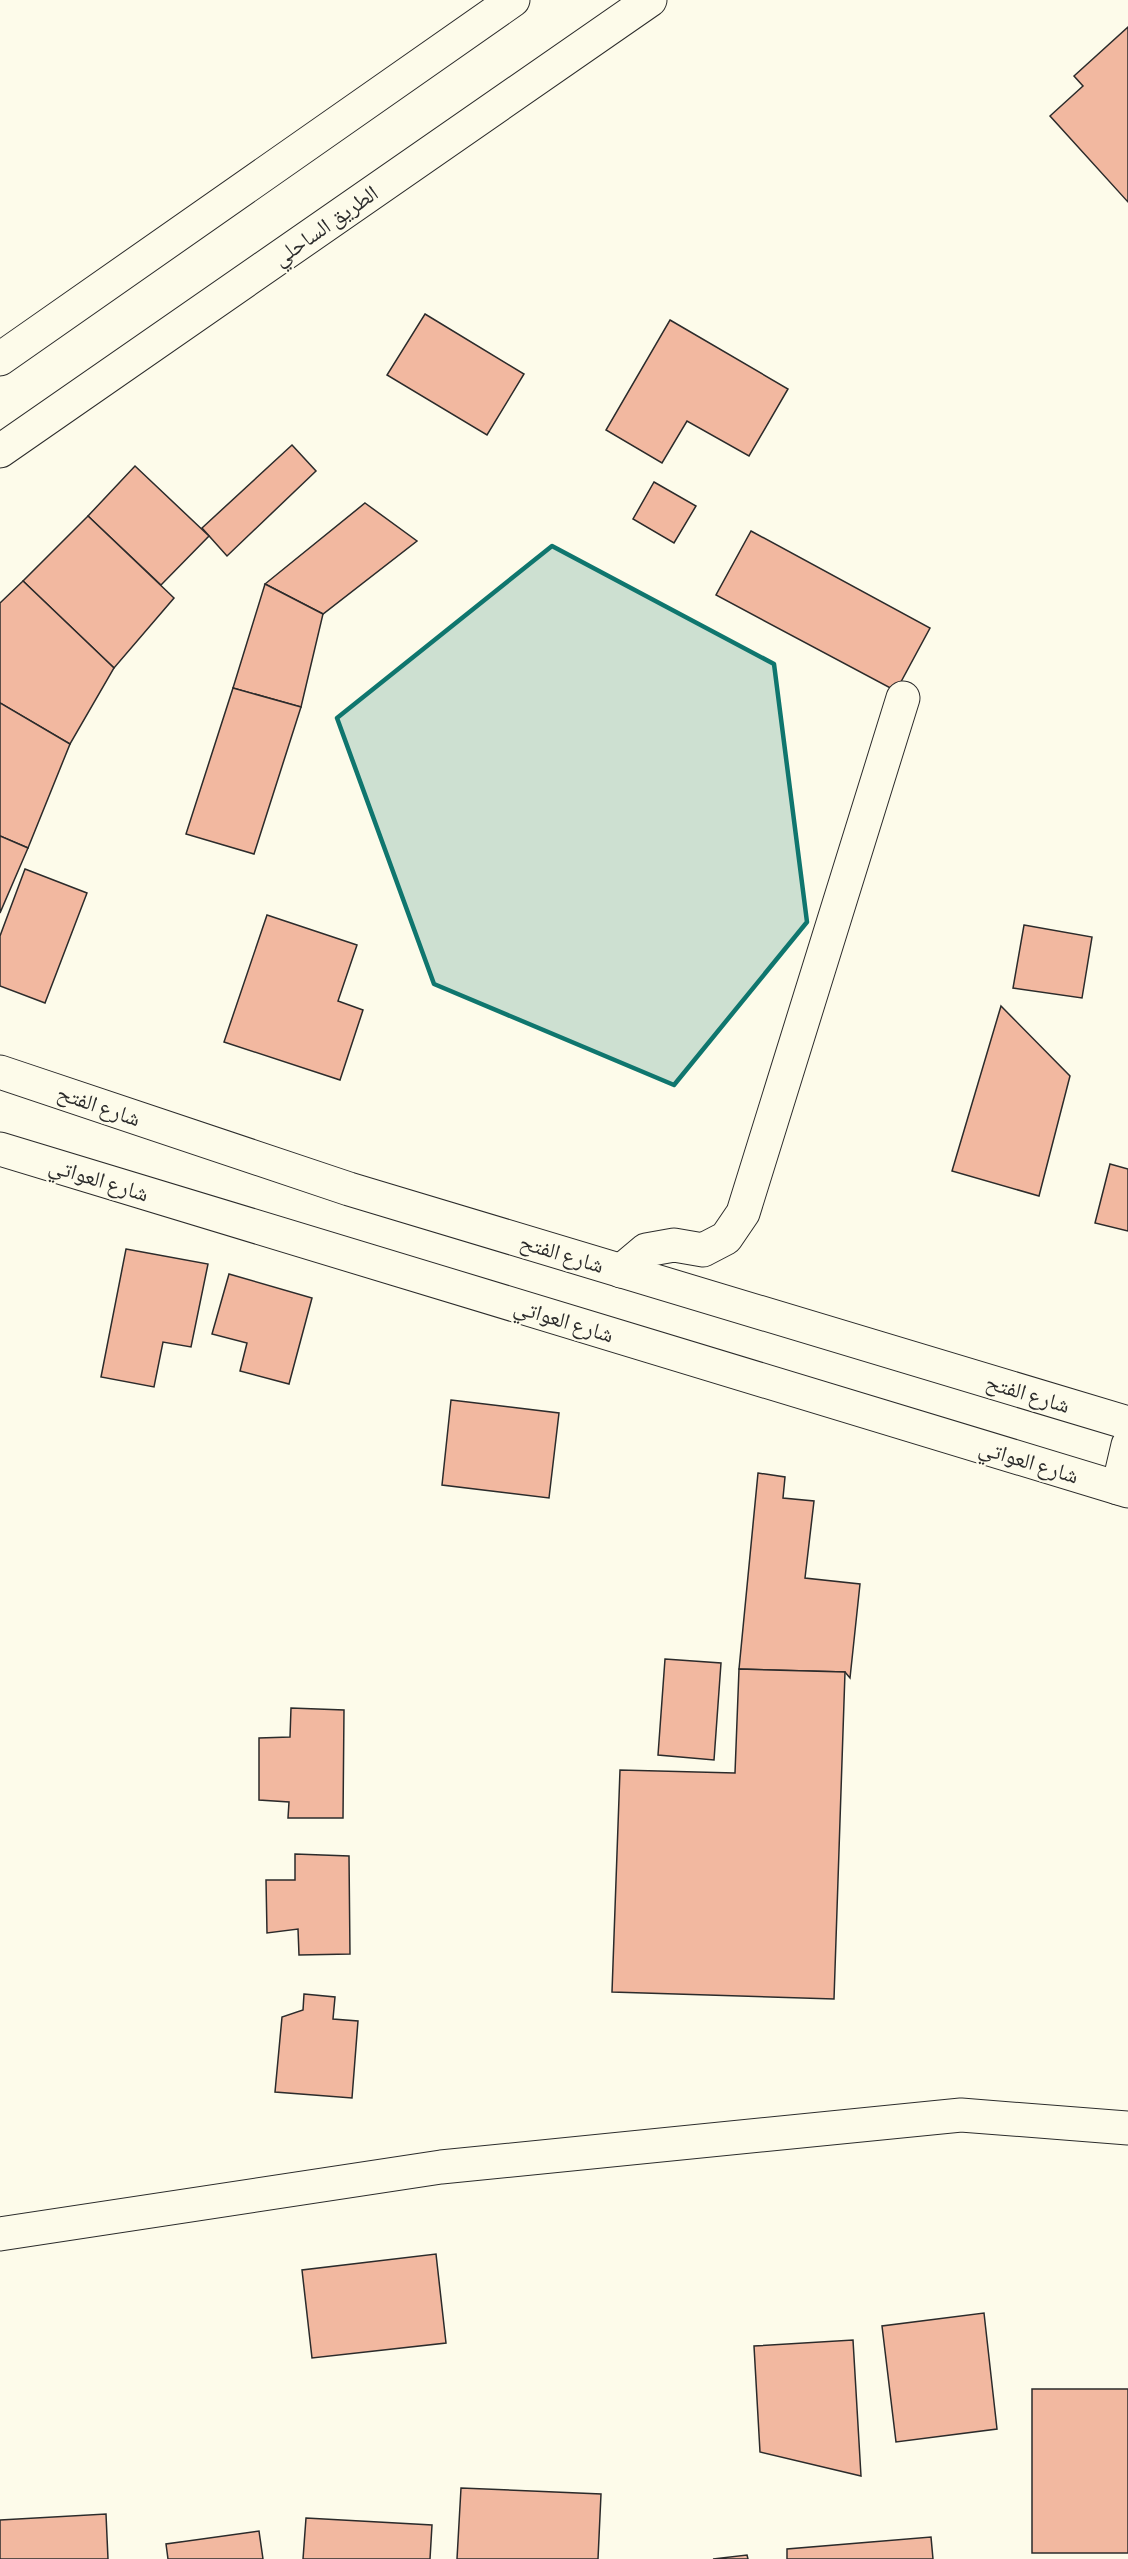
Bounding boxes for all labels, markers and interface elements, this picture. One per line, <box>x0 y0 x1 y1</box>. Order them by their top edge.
street label: الطريق الساحلي <box>269 182 385 275</box>
street label: شارع الفتح <box>54 1081 143 1132</box>
street label: شارع العواتي <box>45 1154 151 1211</box>
street label: شارع الفتح <box>517 1231 606 1279</box>
street label: شارع العواتي <box>510 1295 616 1352</box>
street label: شارع الفتح <box>983 1371 1072 1419</box>
street label: شارع العواتي <box>975 1436 1081 1493</box>

